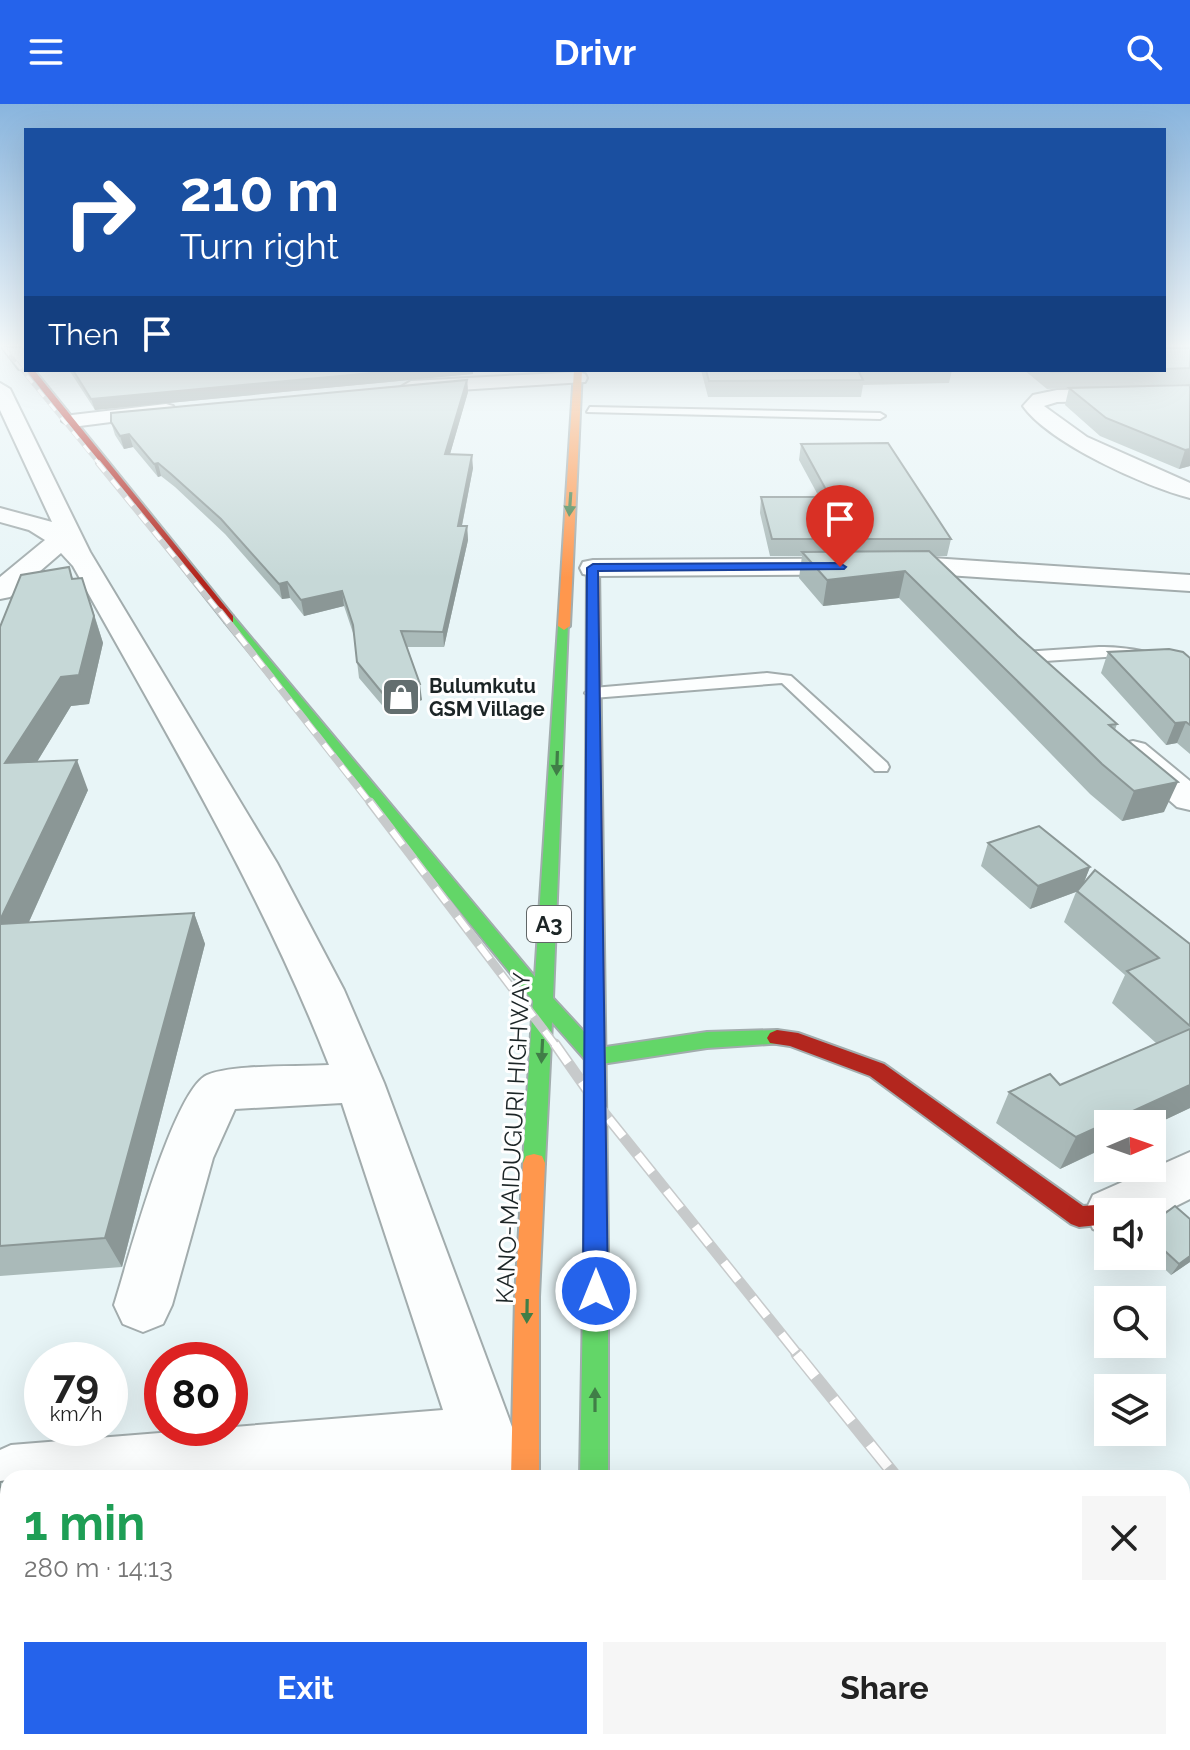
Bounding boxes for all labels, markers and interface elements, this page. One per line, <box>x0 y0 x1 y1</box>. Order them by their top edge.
icon: menu <box>24 30 68 74</box>
icon: search <box>1122 30 1166 74</box>
text: Drivr <box>554 31 636 73</box>
text: 210 m <box>180 158 339 224</box>
icon: right <box>48 160 152 264</box>
text: Turn right <box>180 225 339 267</box>
icon: arrive <box>135 312 179 356</box>
text: Then <box>48 317 119 352</box>
pin <box>806 485 874 567</box>
one-way arrow <box>564 492 577 517</box>
icon: arrive <box>818 497 862 541</box>
place label: Bulumkutu GSM Village <box>429 674 545 721</box>
shop icon: Bulumkutu GSM Village <box>380 676 422 718</box>
one-way arrow <box>550 751 563 776</box>
road number: A3 <box>527 906 571 942</box>
street label: KANO-MAIDUGURI HIGHWAY <box>490 971 536 1305</box>
one-way arrow <box>535 1039 548 1064</box>
north arrow <box>1094 1110 1166 1182</box>
map controls <box>1094 1110 1166 1446</box>
button: sound <box>1094 1198 1166 1270</box>
position arrow <box>554 1249 638 1333</box>
button: search <box>1094 1286 1166 1358</box>
one-way arrow <box>521 1299 533 1324</box>
speed limit sign: 80 <box>144 1342 248 1446</box>
text: 79 <box>53 1360 99 1407</box>
button: layers <box>1094 1374 1166 1446</box>
one-way arrow <box>589 1387 601 1412</box>
text: km/h <box>50 1402 102 1426</box>
text: 1 min <box>24 1495 145 1551</box>
button: close <box>1082 1496 1166 1580</box>
text: 280 m · 14:13 <box>24 1553 173 1583</box>
button: Exit <box>24 1642 587 1734</box>
button: Share <box>603 1642 1166 1734</box>

